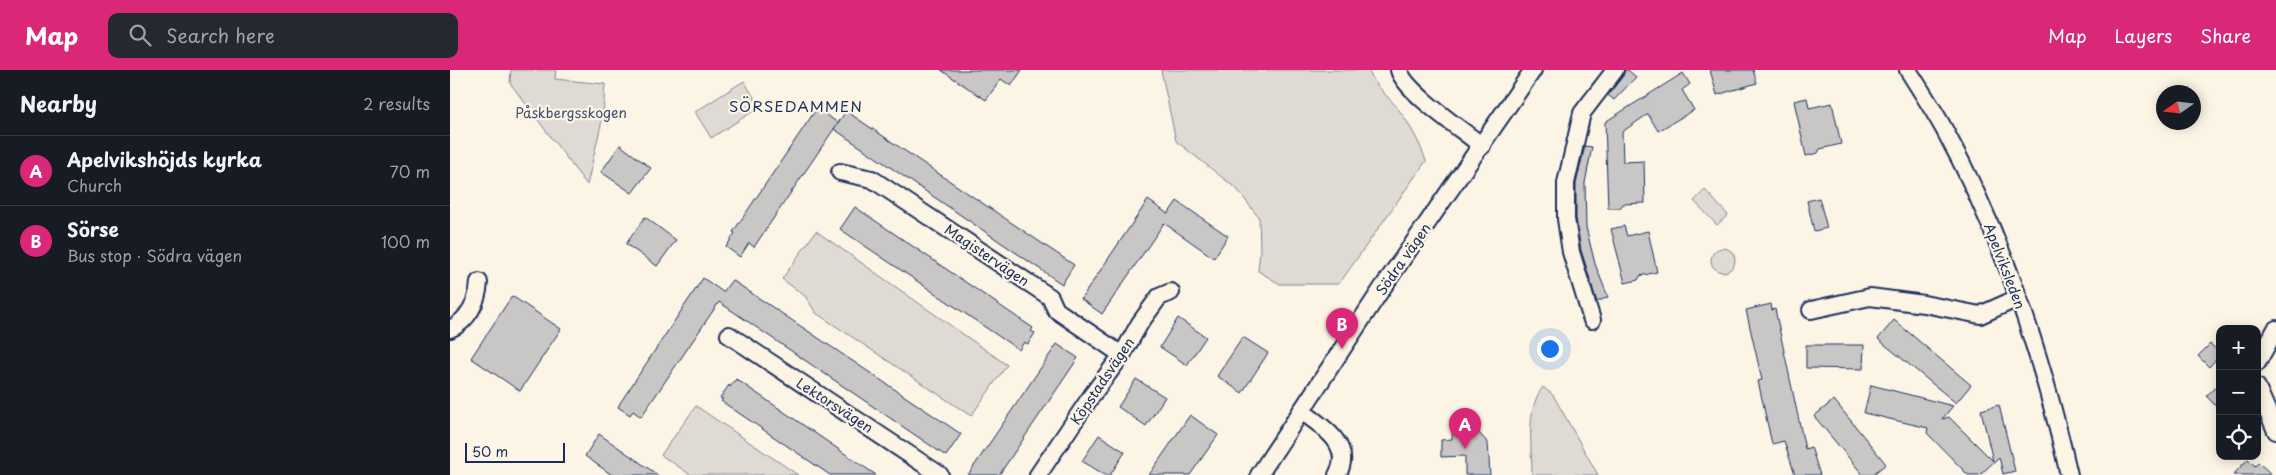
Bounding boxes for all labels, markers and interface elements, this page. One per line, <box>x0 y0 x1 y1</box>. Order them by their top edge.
search box <box>108 13 458 58</box>
text: Map <box>25 17 78 53</box>
icon: search <box>126 21 154 49</box>
text: Search here <box>166 21 275 49</box>
text: Map <box>2048 22 2087 49</box>
text: Layers <box>2115 22 2172 49</box>
text: Share <box>2200 22 2251 49</box>
north arrow <box>2156 85 2201 130</box>
text: Nearby <box>20 87 97 119</box>
text: 2 results <box>363 91 430 115</box>
district label: SÖRSEDAMMEN <box>729 94 863 117</box>
park label: Påskbergsskogen <box>515 102 627 123</box>
text: Apelvikshöjds kyrka <box>67 145 262 173</box>
text: A <box>30 159 42 183</box>
text: 70 m <box>390 159 430 183</box>
text: Church <box>67 173 122 197</box>
text: Sörse <box>67 215 119 243</box>
street label: Magistervägen <box>940 219 1034 291</box>
street label: Södra vägen <box>1370 219 1436 299</box>
street label: Apelviksleden <box>1979 220 2031 312</box>
text: B <box>31 229 41 253</box>
text: 100 m <box>381 229 430 253</box>
text: Bus stop · Södra vägen <box>67 243 242 267</box>
pin: B <box>1326 308 1358 349</box>
map controls <box>2216 325 2261 460</box>
button: + <box>2216 325 2261 370</box>
street label: Köpstadsvägen <box>1065 333 1139 429</box>
your location <box>1537 336 1563 362</box>
button: − <box>2216 370 2261 415</box>
street label: Lektorsvägen <box>792 372 878 438</box>
pin: A <box>1449 408 1481 449</box>
button: locate <box>2216 415 2261 460</box>
scale bar <box>465 440 565 463</box>
text: 50 m <box>472 441 508 462</box>

